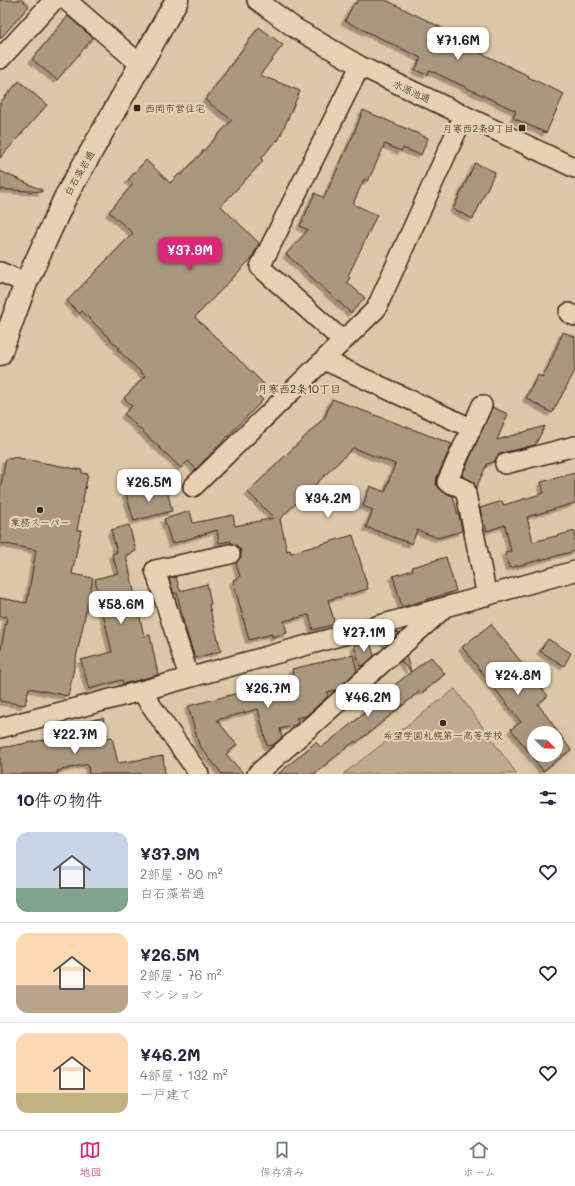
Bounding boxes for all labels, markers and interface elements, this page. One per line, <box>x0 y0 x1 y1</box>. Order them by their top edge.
pin: ¥71.6M <box>425 27 491 61</box>
text: ¥71.6M <box>436 31 480 48</box>
street label: 水源池通 <box>391 76 433 106</box>
place label: 西岡市営住宅 <box>145 101 205 115</box>
marker: 西岡市営住宅 <box>132 103 142 113</box>
place label: 月寒西2条9丁目 <box>443 121 514 135</box>
marker: 月寒西2条9丁目 <box>517 123 527 133</box>
street label: 白石藻岩通 <box>60 148 98 198</box>
pin: ¥37.9M <box>157 237 223 271</box>
text: ¥37.9M <box>167 241 213 258</box>
district label: 月寒西2条10丁目 <box>257 381 341 396</box>
pin: ¥26.5M <box>116 469 182 503</box>
text: ¥26.5M <box>126 473 172 490</box>
pin: ¥34.2M <box>295 485 361 519</box>
text: ¥34.2M <box>305 489 351 506</box>
marker: 業務スーパー <box>35 505 45 515</box>
place label: 業務スーパー <box>10 515 70 529</box>
pin: ¥58.6M <box>88 591 154 625</box>
text: ¥58.6M <box>98 595 144 612</box>
pin: ¥27.1M <box>331 619 397 653</box>
text: ¥27.1M <box>342 623 386 640</box>
pin: ¥24.8M <box>485 662 551 696</box>
text: ¥24.8M <box>495 666 541 683</box>
pin: ¥26.7M <box>235 675 301 709</box>
text: ¥26.7M <box>245 679 291 696</box>
pin: ¥46.2M <box>335 684 401 718</box>
text: ¥46.2M <box>345 688 391 705</box>
marker: 希望学園札幌第一高等学校 <box>438 718 448 728</box>
pin: ¥22.7M <box>42 721 108 755</box>
text: ¥22.7M <box>53 725 97 742</box>
north arrow <box>527 726 563 762</box>
map controls <box>527 726 563 762</box>
place label: 希望学園札幌第一高等学校 <box>383 728 503 742</box>
icon: filters <box>537 787 559 809</box>
text: 10件の物件 <box>16 788 102 810</box>
text: ¥37.9M <box>140 842 200 864</box>
icon: home <box>48 848 96 896</box>
icon: heart <box>537 861 559 883</box>
text: 2部屋 · 80 m² <box>140 865 223 882</box>
text: 白石藻岩通 <box>140 884 205 901</box>
text: ¥26.5M <box>140 943 200 965</box>
icon: home <box>48 949 96 997</box>
icon: heart <box>537 962 559 984</box>
text: 2部屋 · 76 m² <box>140 966 222 983</box>
text: マンション <box>140 985 204 1002</box>
text: ¥46.2M <box>140 1043 201 1065</box>
icon: home <box>48 1049 96 1097</box>
icon: heart <box>537 1062 559 1084</box>
text: 4部屋 · 132 m² <box>140 1066 228 1083</box>
text: 一戸建て <box>140 1085 192 1102</box>
tab: 地図 <box>79 1139 101 1179</box>
tab: 保存済み <box>260 1139 304 1179</box>
tab: ホーム <box>463 1139 496 1179</box>

